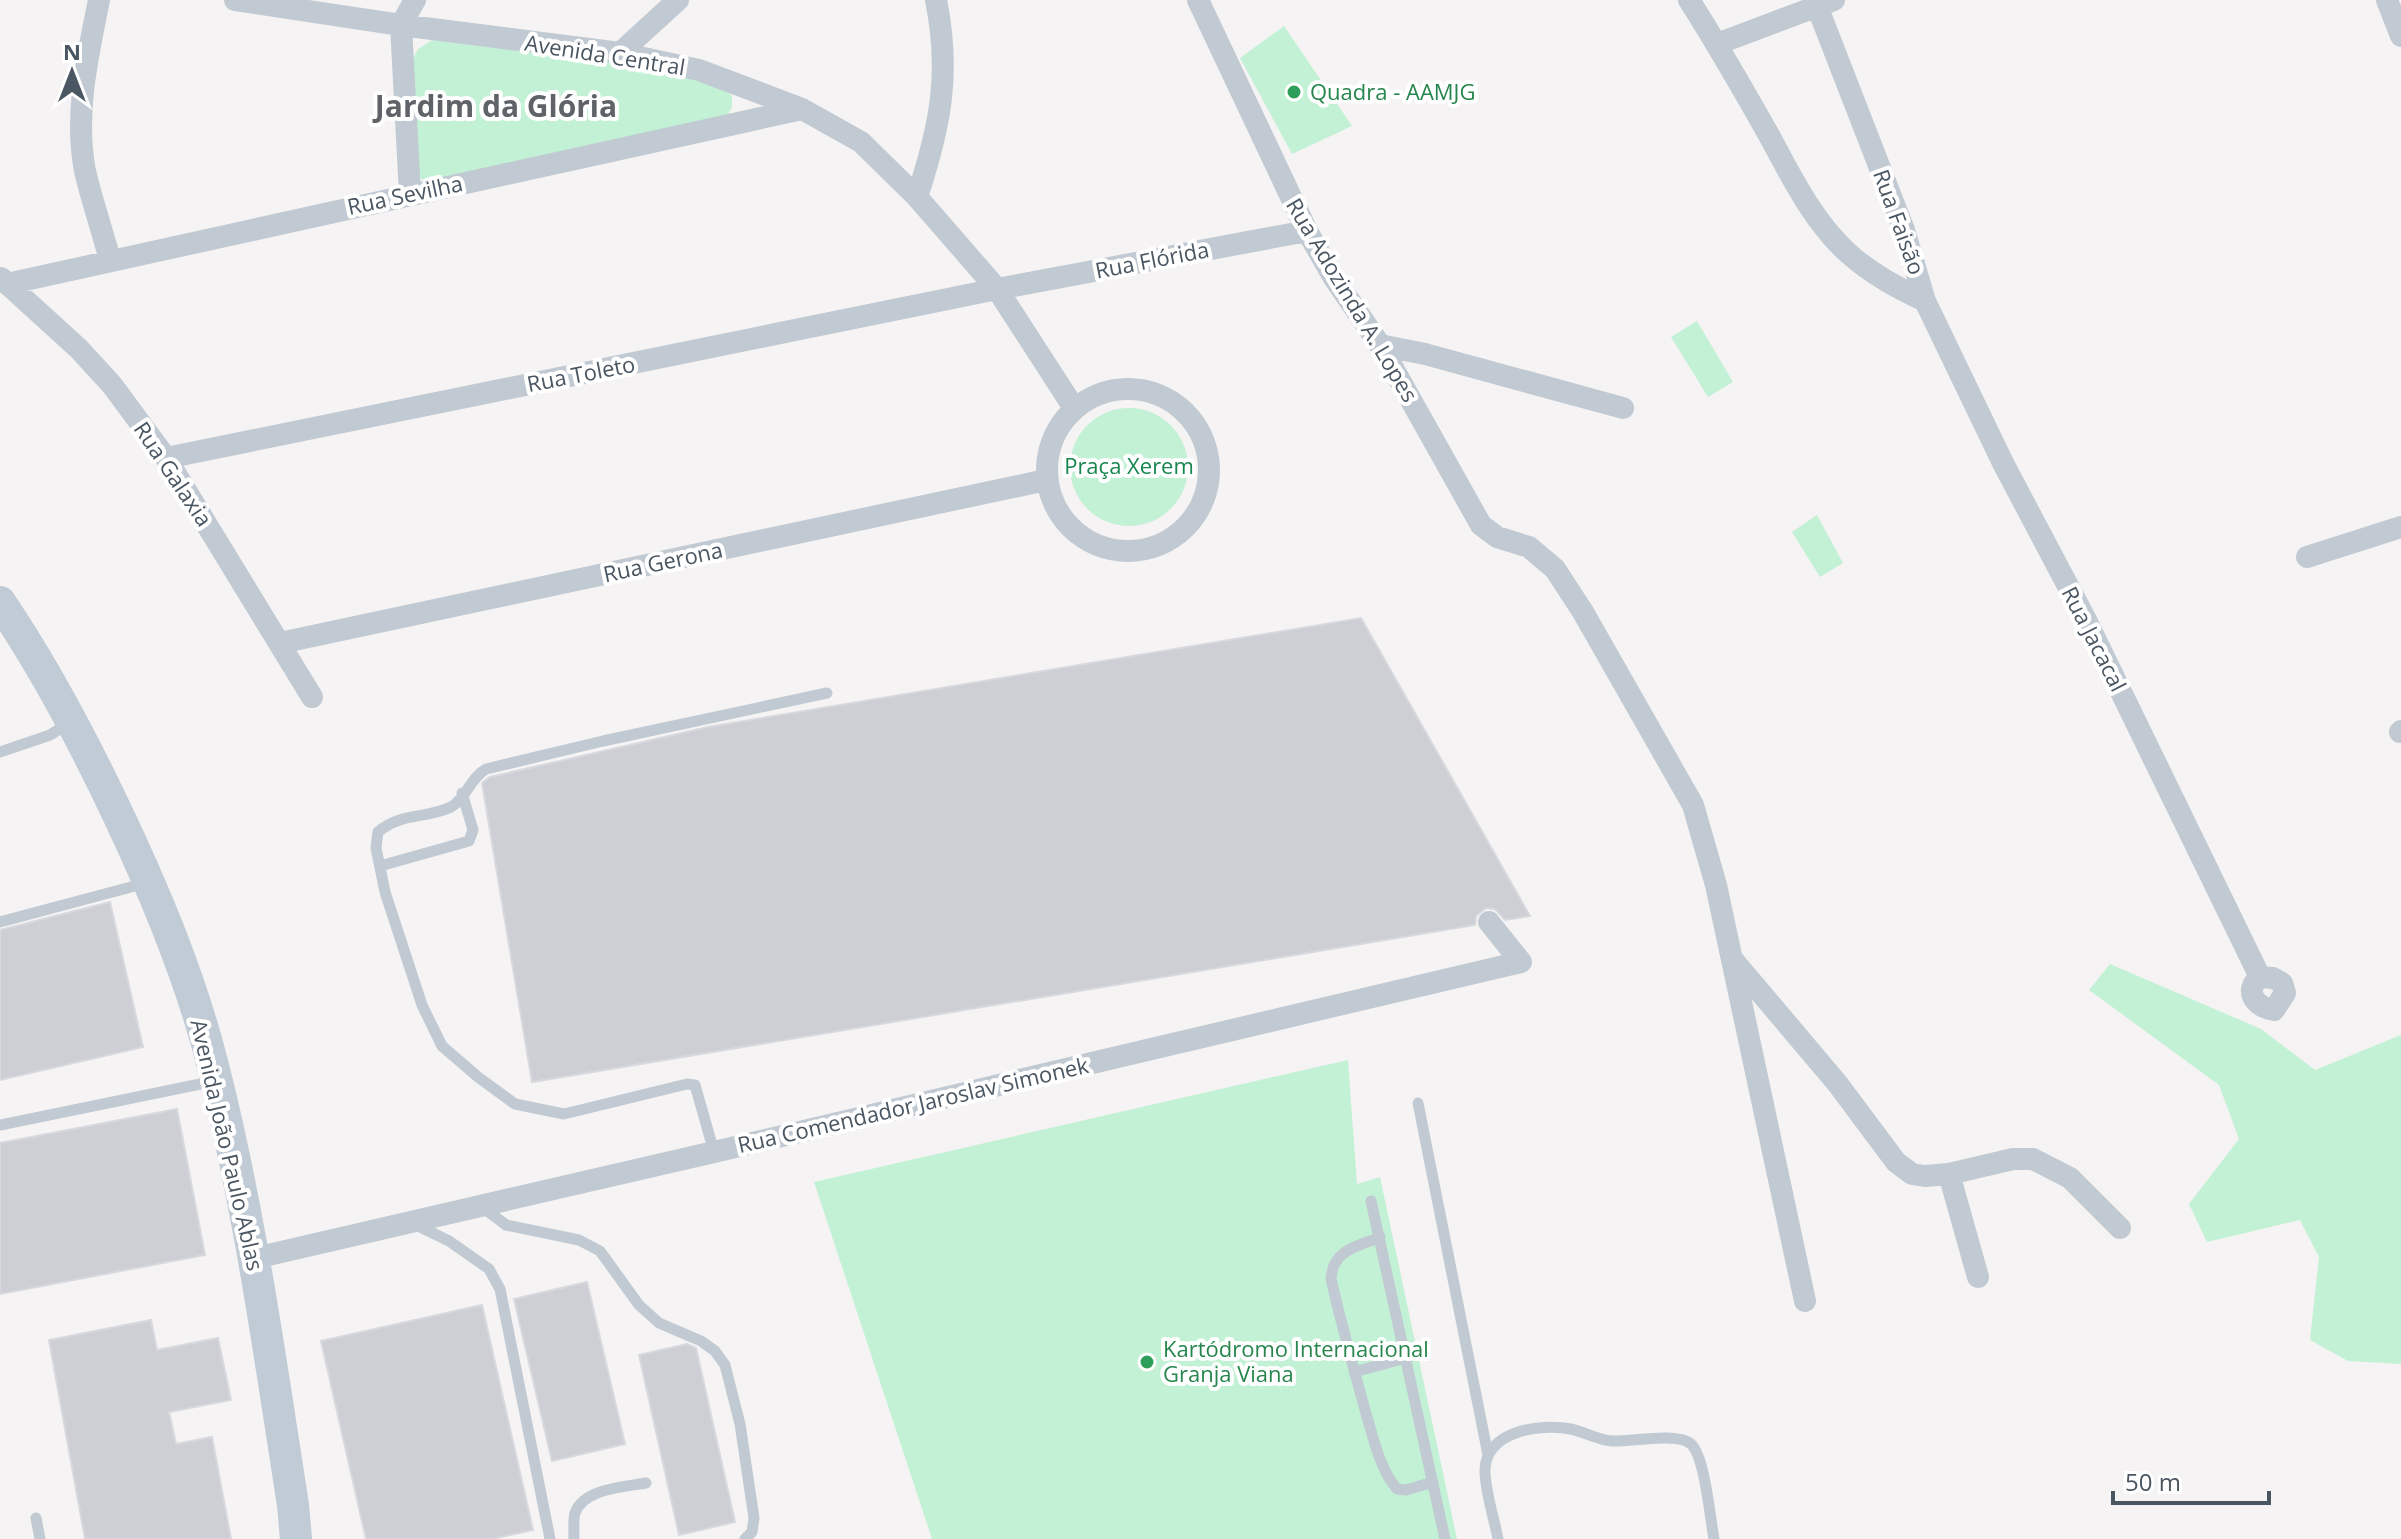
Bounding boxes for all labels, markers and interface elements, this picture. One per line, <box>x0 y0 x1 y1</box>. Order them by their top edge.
street label: Avenida Central <box>523 27 688 82</box>
north arrow <box>32 32 112 112</box>
text: N <box>63 36 81 66</box>
place label: Quadra - AAMJG <box>1310 76 1476 106</box>
marker: Quadra - AAMJG <box>1285 83 1303 101</box>
district label: Jardim da Glória <box>372 85 617 126</box>
street label: Rua Faisão <box>1867 165 1933 279</box>
street label: Rua Sevilha <box>344 167 465 221</box>
street label: Rua Adozinda A. Lopes <box>1280 192 1426 407</box>
street label: Rua Flórida <box>1092 233 1211 285</box>
street label: Rua Toleto <box>524 348 637 398</box>
street label: Rua Galaxia <box>128 415 220 532</box>
park label: Praça Xerem <box>1064 450 1194 480</box>
street label: Rua Gerona <box>600 534 725 588</box>
street label: Rua Jacacal <box>2056 581 2134 696</box>
street label: Avenida João Paulo Ablas <box>184 1016 272 1273</box>
street label: Rua Comendador Jaroslav Simonek <box>734 1049 1092 1159</box>
place label: Kartódromo Internacional Granja Viana <box>1163 1333 1429 1388</box>
marker: Kartódromo Internacional Granja Viana <box>1138 1353 1156 1371</box>
scale bar <box>2113 1455 2269 1505</box>
text: 50 m <box>2125 1465 2181 1498</box>

